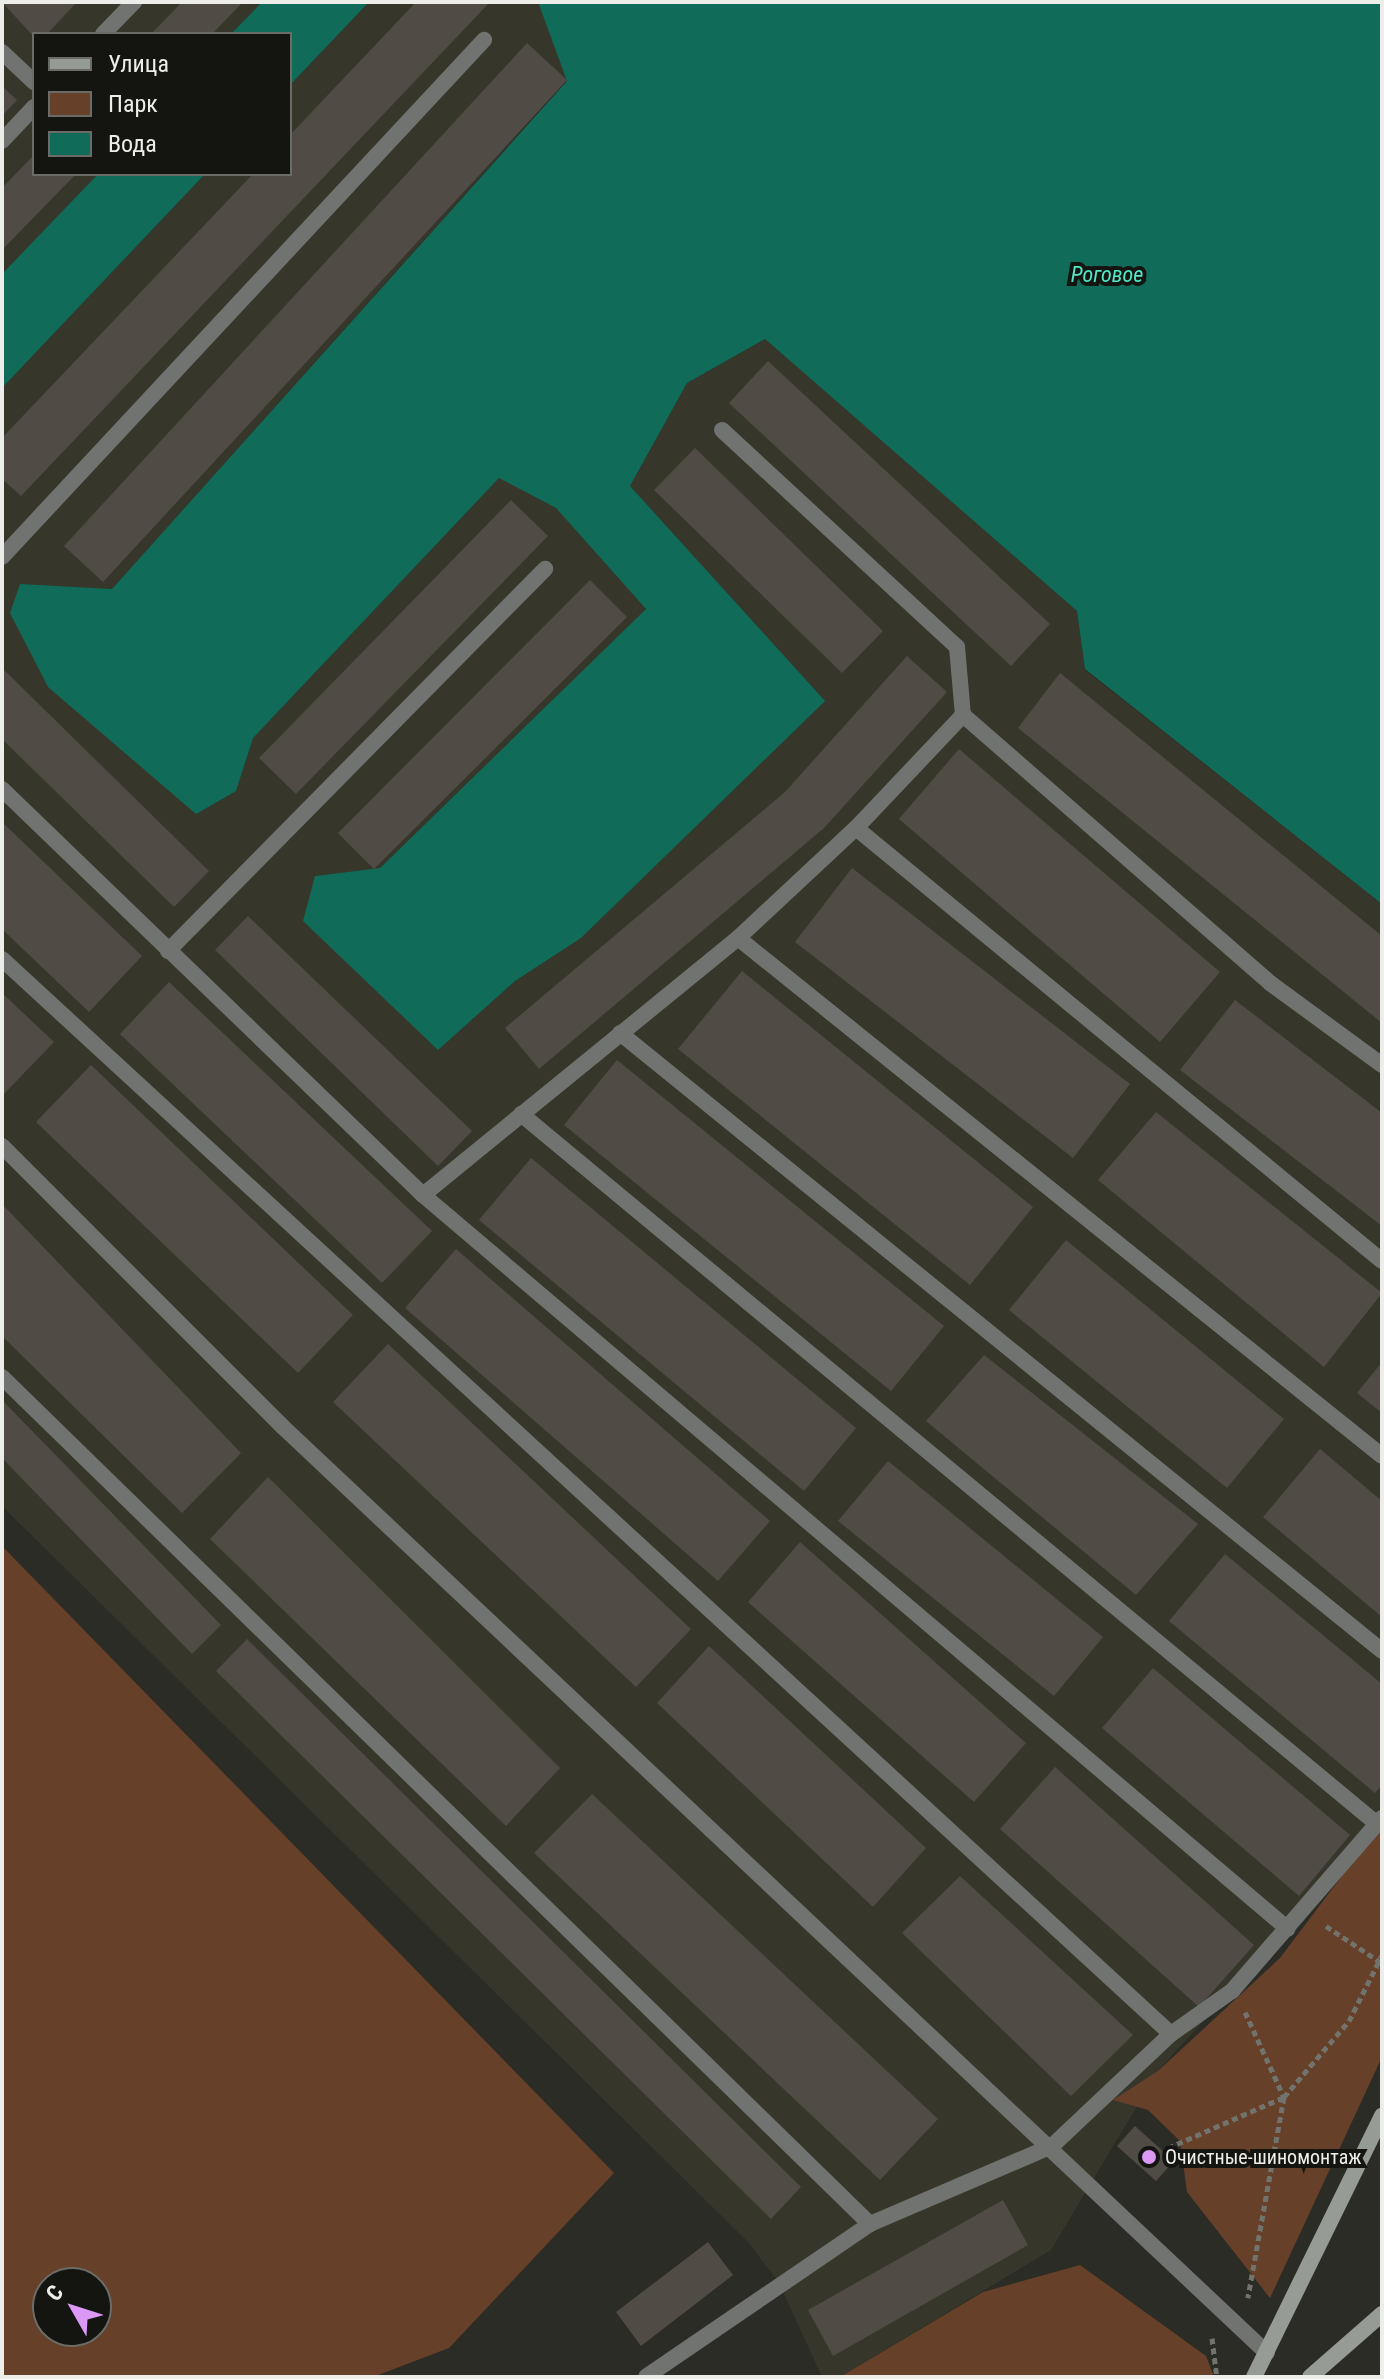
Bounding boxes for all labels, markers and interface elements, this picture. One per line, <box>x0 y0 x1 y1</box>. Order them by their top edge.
legend <box>32 32 292 176</box>
text: Улица <box>108 50 169 78</box>
text: Парк <box>108 90 158 118</box>
text: Вода <box>108 130 157 158</box>
water label: Роговое <box>1071 262 1143 288</box>
place label: Очистные-шиномонтаж <box>1165 2145 1361 2169</box>
marker: Очистные-шиномонтаж <box>1140 2148 1158 2166</box>
north arrow <box>32 2267 112 2347</box>
text: С <box>41 2280 68 2306</box>

